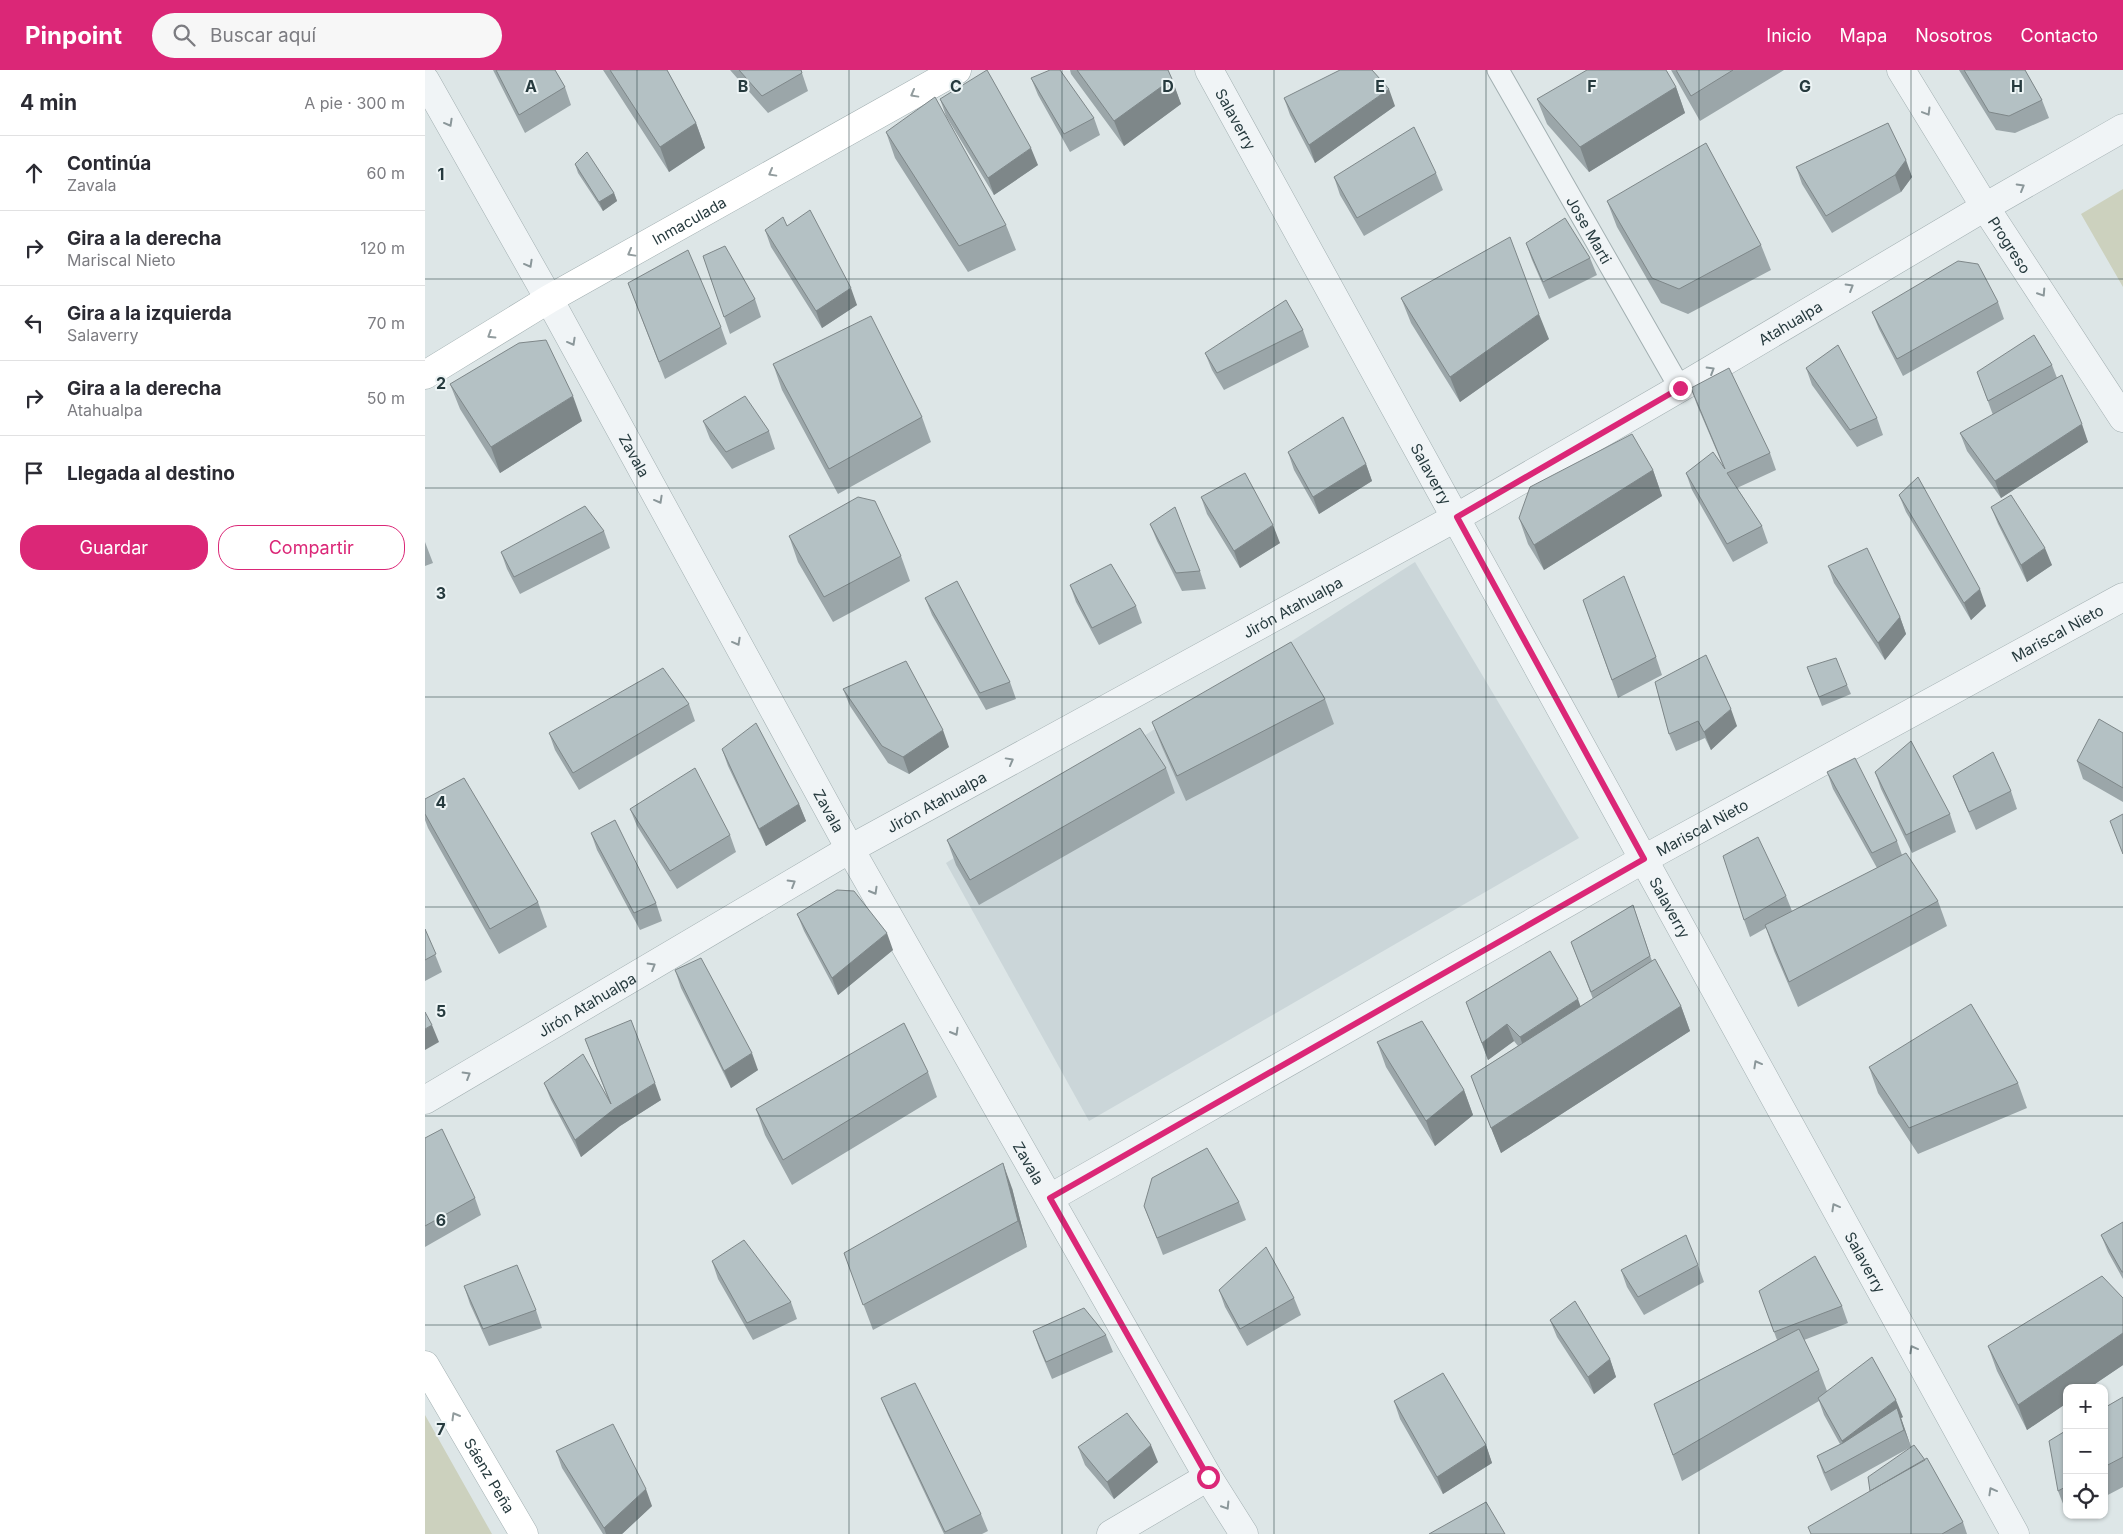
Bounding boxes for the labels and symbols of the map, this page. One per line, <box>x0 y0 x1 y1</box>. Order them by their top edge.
text: A <box>525 76 537 96</box>
text: B <box>738 76 748 96</box>
text: C <box>950 76 962 96</box>
text: D <box>1162 76 1174 96</box>
text: E <box>1375 76 1385 96</box>
text: F <box>1587 76 1597 96</box>
text: G <box>1799 76 1811 96</box>
text: H <box>2011 76 2023 96</box>
street label: Salaverry <box>1212 85 1261 153</box>
one-way arrow <box>911 88 920 98</box>
one-way arrow <box>1920 106 1930 115</box>
one-way arrow <box>443 117 453 126</box>
text: 1 <box>438 164 444 184</box>
one-way arrow <box>769 167 778 177</box>
one-way arrow <box>2015 183 2024 193</box>
street label: Inmaculada <box>649 192 729 249</box>
street label: Jose Marti <box>1563 192 1616 267</box>
street label: Progreso <box>1984 213 2035 277</box>
one-way arrow <box>627 247 636 257</box>
one-way arrow <box>522 259 532 268</box>
one-way arrow <box>1845 283 1854 293</box>
one-way arrow <box>2036 288 2045 297</box>
street label: Atahualpa <box>1755 296 1825 349</box>
one-way arrow <box>487 329 496 338</box>
one-way arrow <box>566 337 576 346</box>
one-way arrow <box>1705 366 1714 376</box>
text: 2 <box>436 373 446 393</box>
route end <box>1669 377 1692 400</box>
street label: Zavala <box>615 430 654 480</box>
street label: Salaverry <box>1407 440 1456 508</box>
one-way arrow <box>652 494 662 503</box>
street label: Jirón Atahualpa <box>1239 572 1346 642</box>
text: 3 <box>436 583 446 603</box>
street label: Mariscal Nieto <box>2008 600 2107 666</box>
one-way arrow <box>731 637 741 646</box>
one-way arrow <box>1005 757 1014 767</box>
street label: Jirón Atahualpa <box>883 767 990 837</box>
street label: Zavala <box>810 786 849 836</box>
text: 4 <box>436 792 447 812</box>
street label: Mariscal Nieto <box>1653 794 1751 860</box>
street label: Salaverry <box>1646 874 1695 942</box>
one-way arrow <box>787 880 796 890</box>
one-way arrow <box>868 886 878 895</box>
one-way arrow <box>647 962 656 972</box>
street label: Jirón Atahualpa <box>534 968 639 1041</box>
text: 5 <box>436 1001 446 1021</box>
one-way arrow <box>949 1027 959 1036</box>
one-way arrow <box>1753 1060 1763 1069</box>
one-way arrow <box>462 1072 471 1082</box>
street label: Zavala <box>1009 1138 1049 1188</box>
one-way arrow <box>1831 1203 1841 1212</box>
text: 6 <box>436 1210 446 1230</box>
street label: Salaverry <box>1841 1228 1890 1297</box>
one-way arrow <box>1909 1345 1919 1354</box>
one-way arrow <box>451 1413 461 1422</box>
text: 7 <box>436 1419 446 1439</box>
street label: Sáenz Peña <box>460 1435 519 1516</box>
route start <box>1197 1466 1220 1489</box>
one-way arrow <box>1988 1488 1998 1497</box>
one-way arrow <box>1220 1500 1230 1509</box>

